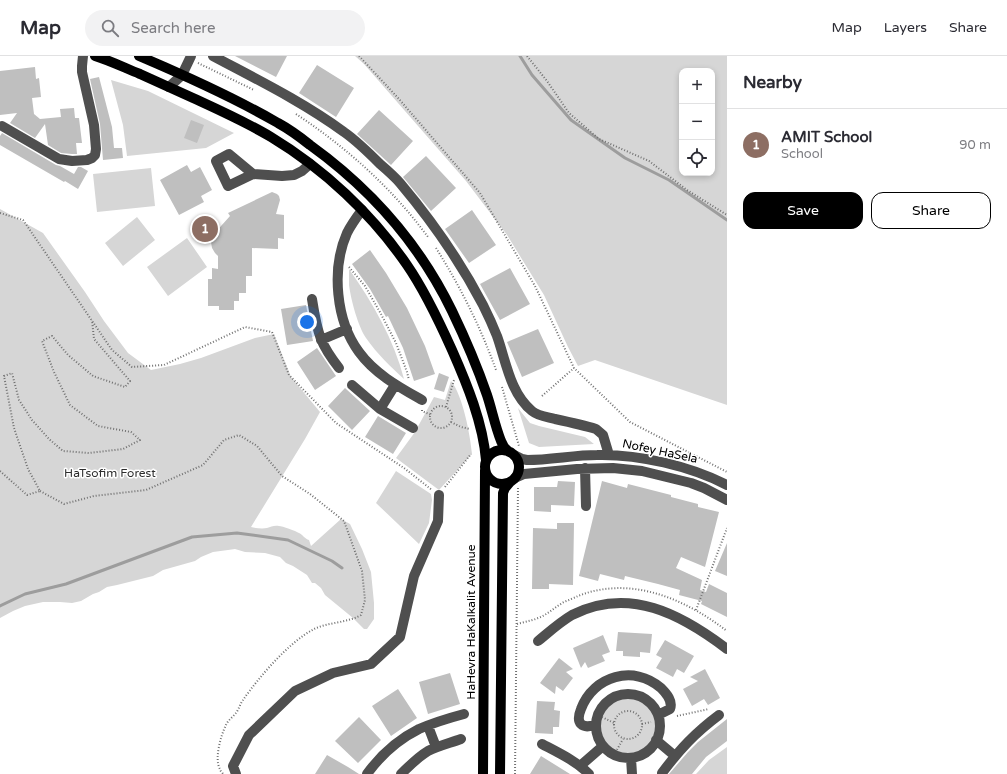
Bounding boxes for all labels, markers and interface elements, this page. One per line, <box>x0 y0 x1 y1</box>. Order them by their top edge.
search box <box>85 10 365 46</box>
text: Map <box>20 17 61 39</box>
icon: search <box>99 17 121 39</box>
text: Search here <box>131 19 215 37</box>
text: Map <box>832 19 862 36</box>
text: Layers <box>884 19 927 36</box>
text: Share <box>949 19 987 36</box>
map controls <box>679 68 715 176</box>
button: + <box>679 68 715 104</box>
text: Nearby <box>743 72 802 93</box>
button: − <box>679 104 715 140</box>
text: AMIT School <box>781 128 872 146</box>
text: 1 <box>752 137 760 153</box>
text: 90 m <box>959 137 991 153</box>
button: locate <box>679 140 715 176</box>
text: School <box>781 146 823 162</box>
button: Save <box>743 192 863 229</box>
button: Share <box>871 192 991 229</box>
pin: 1 <box>192 214 218 244</box>
your location <box>297 312 317 332</box>
street label: Nofey HaSela <box>621 436 699 466</box>
park label: HaTsofim Forest <box>64 466 156 480</box>
street label: HaHevra HaKalkalit Avenue <box>464 544 478 700</box>

